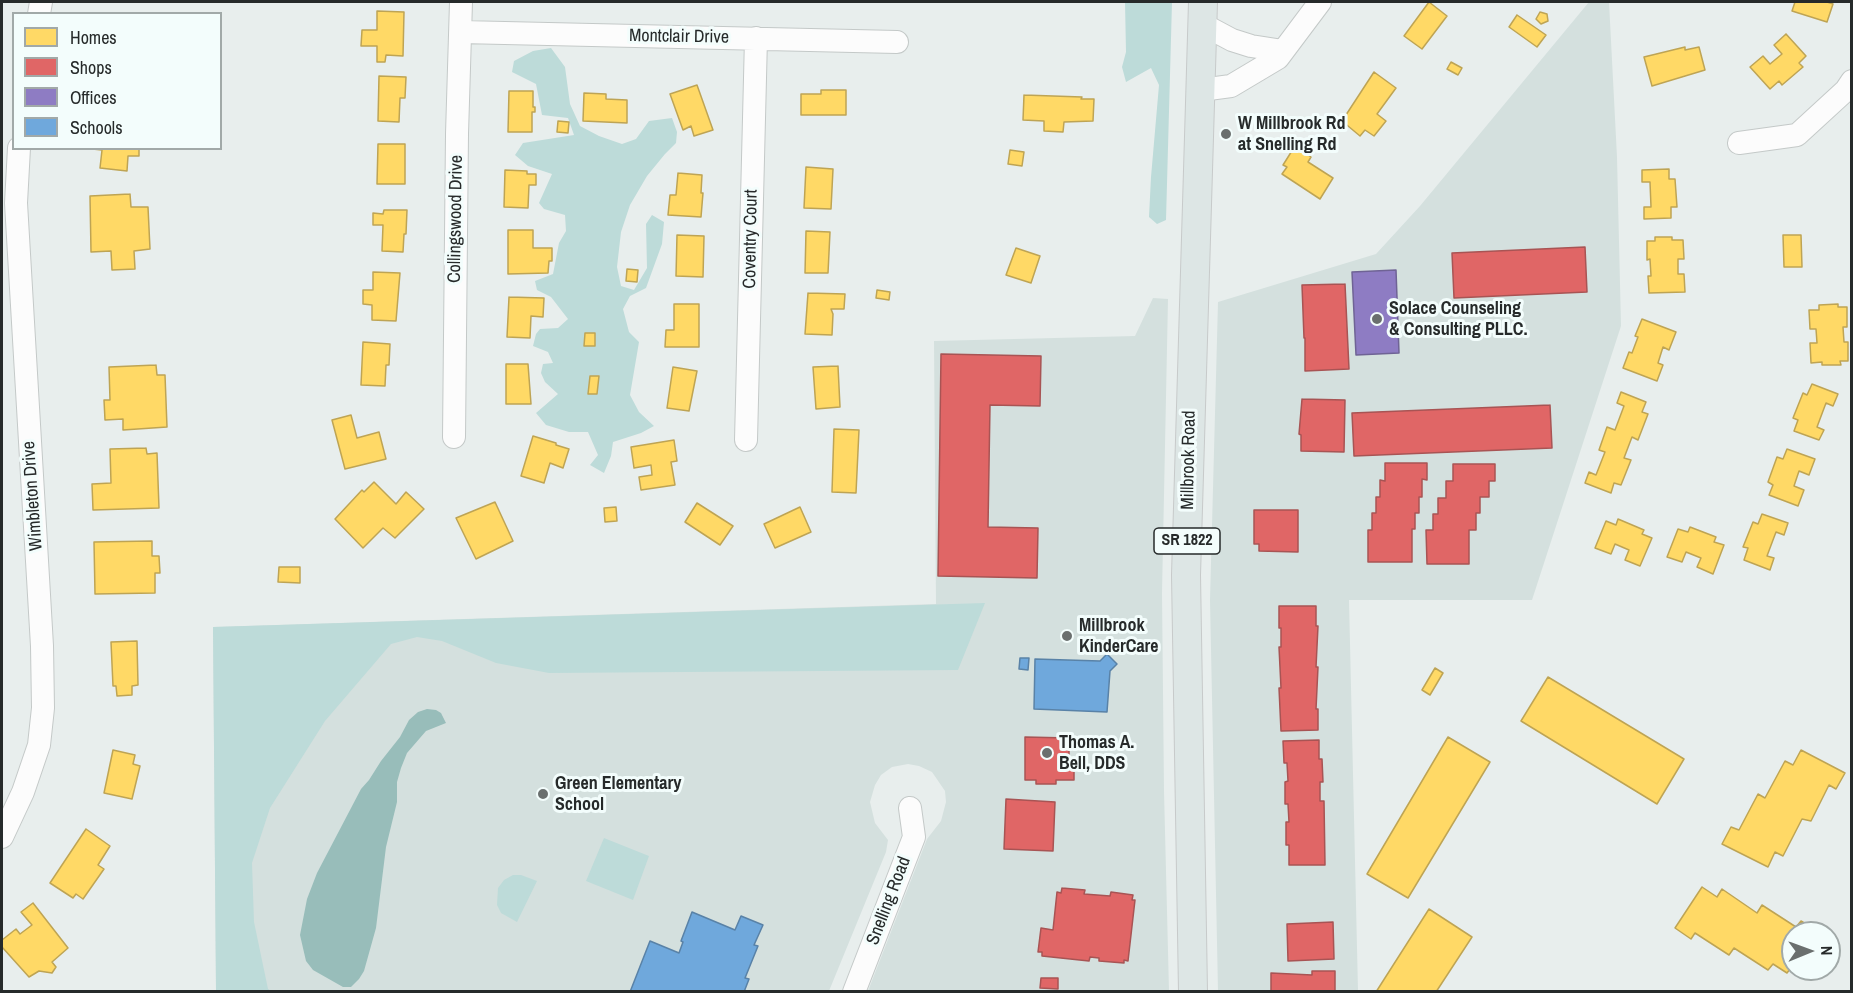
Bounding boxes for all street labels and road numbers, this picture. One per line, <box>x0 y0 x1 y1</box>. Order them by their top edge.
street label: Montclair Drive <box>629 25 729 49</box>
street label: Collingswood Drive <box>444 155 468 283</box>
street label: Coventry Court <box>739 189 763 289</box>
street label: Millbrook Road <box>1177 410 1201 510</box>
street label: Wimbleton Drive <box>18 440 48 552</box>
road number: SR 1822 <box>1154 528 1220 554</box>
street label: Snelling Road <box>862 854 916 948</box>

